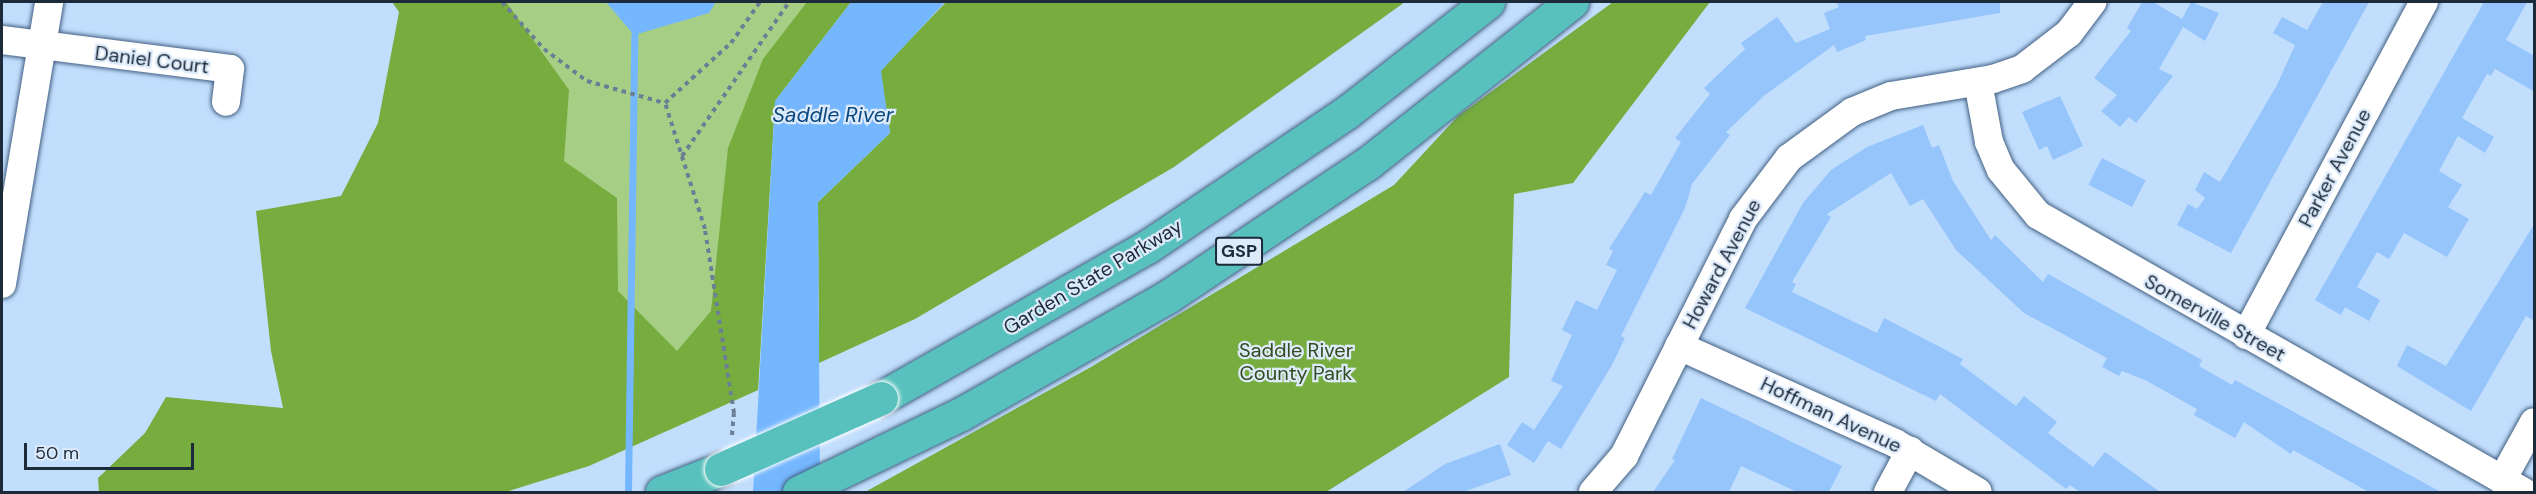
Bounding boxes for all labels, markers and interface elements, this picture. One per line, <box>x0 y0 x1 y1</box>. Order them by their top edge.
street label: Daniel Court <box>93 41 211 79</box>
water label: Saddle River <box>773 102 893 128</box>
street label: Parker Avenue <box>2294 105 2376 231</box>
street label: Howard Avenue <box>1678 195 1766 333</box>
street label: Garden State Parkway <box>999 214 1187 340</box>
road number: GSP <box>1215 236 1263 266</box>
street label: Somerville Street <box>2140 269 2290 367</box>
park label: Saddle River County Park <box>1239 339 1353 386</box>
street label: Hoffman Avenue <box>1757 372 1905 458</box>
scale bar <box>27 431 196 469</box>
text: 50 m <box>35 441 79 465</box>

